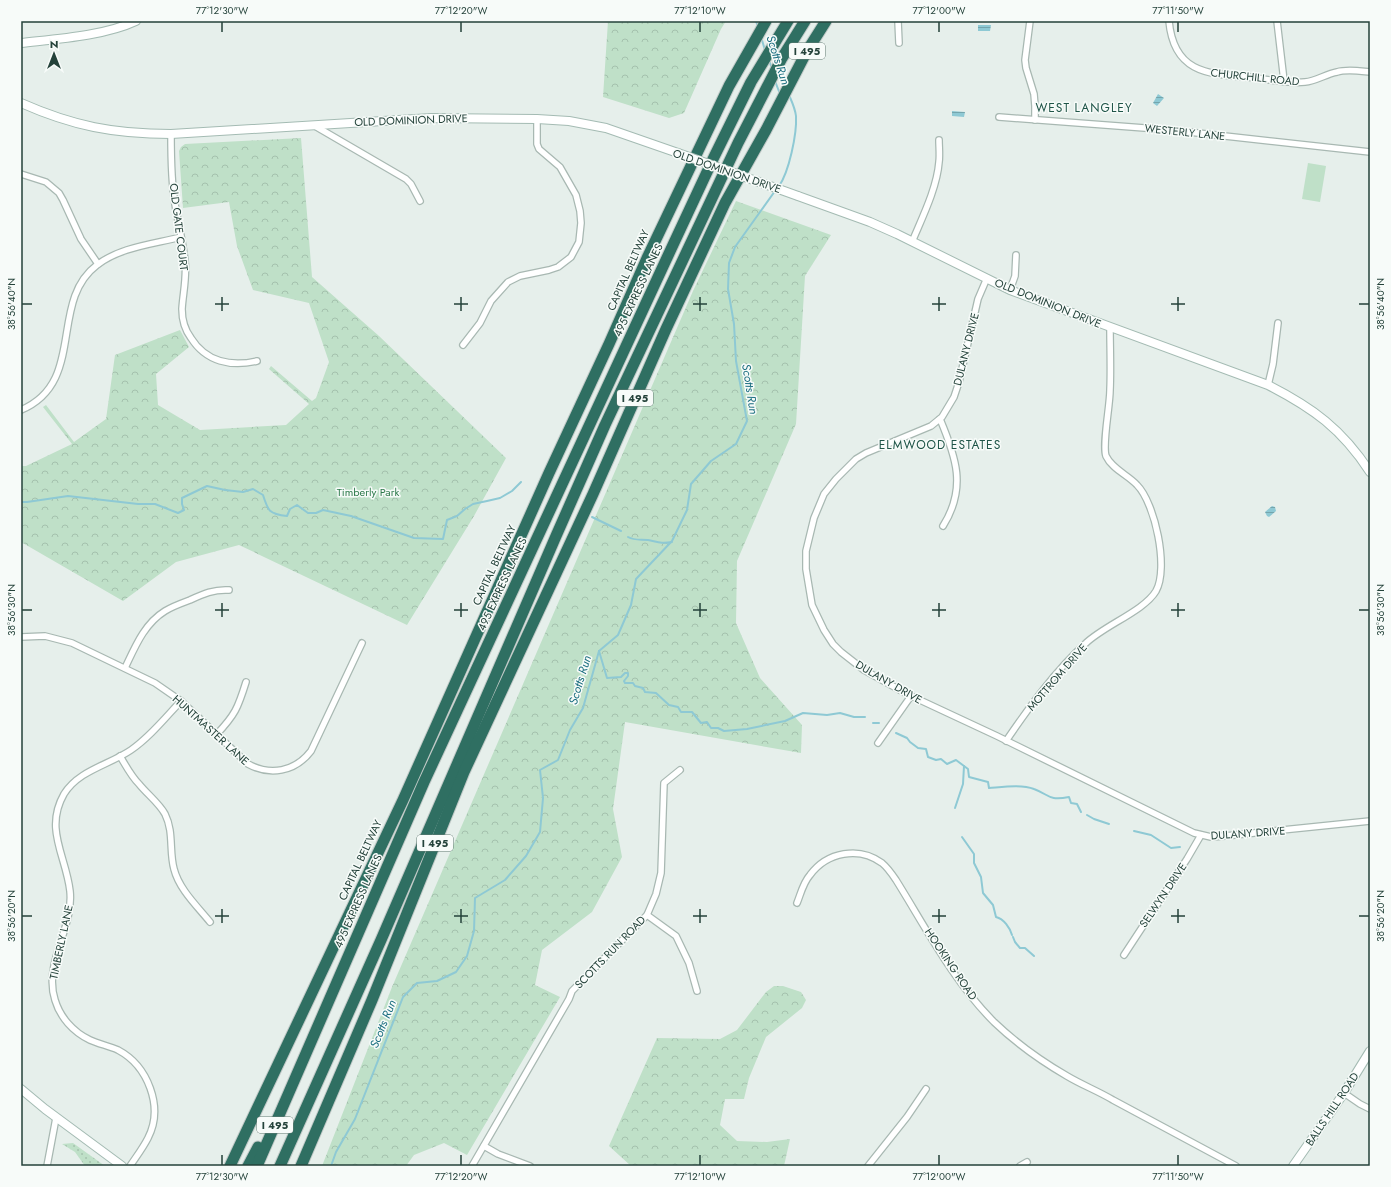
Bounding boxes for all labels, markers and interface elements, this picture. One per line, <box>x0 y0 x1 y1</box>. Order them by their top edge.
text: 77°12'30"W <box>196 3 248 18</box>
text: 77°12'20"W <box>435 3 487 18</box>
text: 77°12'10"W <box>674 3 726 18</box>
text: 77°12'00"W <box>913 3 966 18</box>
text: 77°11'50"W <box>1152 3 1204 18</box>
water label: Scotts Run <box>762 33 794 87</box>
north arrow <box>34 34 74 74</box>
text: N <box>50 36 58 52</box>
road number: I 495 <box>789 43 825 59</box>
street label: CHURCHILL ROAD <box>1210 64 1301 90</box>
district label: WEST LANGLEY <box>1035 99 1133 117</box>
street label: OLD DOMINION DRIVE <box>354 110 468 130</box>
street label: WESTERLY LANE <box>1144 120 1226 144</box>
street label: OLD DOMINION DRIVE <box>671 145 783 197</box>
street label: OLD GATE COURT <box>166 182 192 272</box>
street label: CAPITAL BELTWAY <box>603 226 653 313</box>
street label: 495 EXPRESS LANES <box>609 241 667 339</box>
street label: OLD DOMINION DRIVE <box>992 274 1104 332</box>
text: 38°56'40"N <box>4 278 19 330</box>
text: 38°56'40"N <box>1373 278 1388 330</box>
street label: DULANY DRIVE <box>949 311 983 387</box>
water label: Scotts Run <box>737 362 763 416</box>
road number: I 495 <box>617 390 653 406</box>
district label: ELMWOOD ESTATES <box>879 436 1001 454</box>
park label: Timberly Park <box>337 484 399 500</box>
street label: CAPITAL BELTWAY <box>468 521 520 608</box>
street label: 495 EXPRESS LANES <box>473 535 531 633</box>
text: 38°56'30"N <box>4 584 19 636</box>
text: 38°56'30"N <box>1373 584 1388 636</box>
street label: MOTTROM DRIVE <box>1023 640 1091 714</box>
water label: Scotts Run <box>564 653 596 707</box>
street label: DULANY DRIVE <box>853 656 925 708</box>
street label: HUNTMASTER LANE <box>169 691 253 769</box>
street label: CAPITAL BELTWAY <box>334 816 386 903</box>
street label: DULANY DRIVE <box>1210 822 1286 844</box>
road number: I 495 <box>417 835 453 851</box>
street label: 495 EXPRESS LANES <box>330 852 386 950</box>
street label: SELWYN DRIVE <box>1135 859 1191 931</box>
text: 38°56'20"N <box>4 890 19 942</box>
text: 38°56'20"N <box>1373 890 1388 942</box>
street label: TIMBERLY LANE <box>45 903 77 981</box>
street label: SCOTTS RUN ROAD <box>571 912 649 992</box>
street label: HOOKING ROAD <box>921 925 981 1004</box>
water label: Scotts Run <box>365 997 401 1051</box>
street label: BALLS HILL ROAD <box>1301 1069 1363 1149</box>
road number: I 495 <box>257 1117 293 1133</box>
text: 77°12'30"W <box>196 1169 248 1184</box>
text: 77°12'20"W <box>435 1169 487 1184</box>
text: 77°12'10"W <box>674 1169 726 1184</box>
text: 77°12'00"W <box>913 1169 966 1184</box>
text: 77°11'50"W <box>1152 1169 1204 1184</box>

